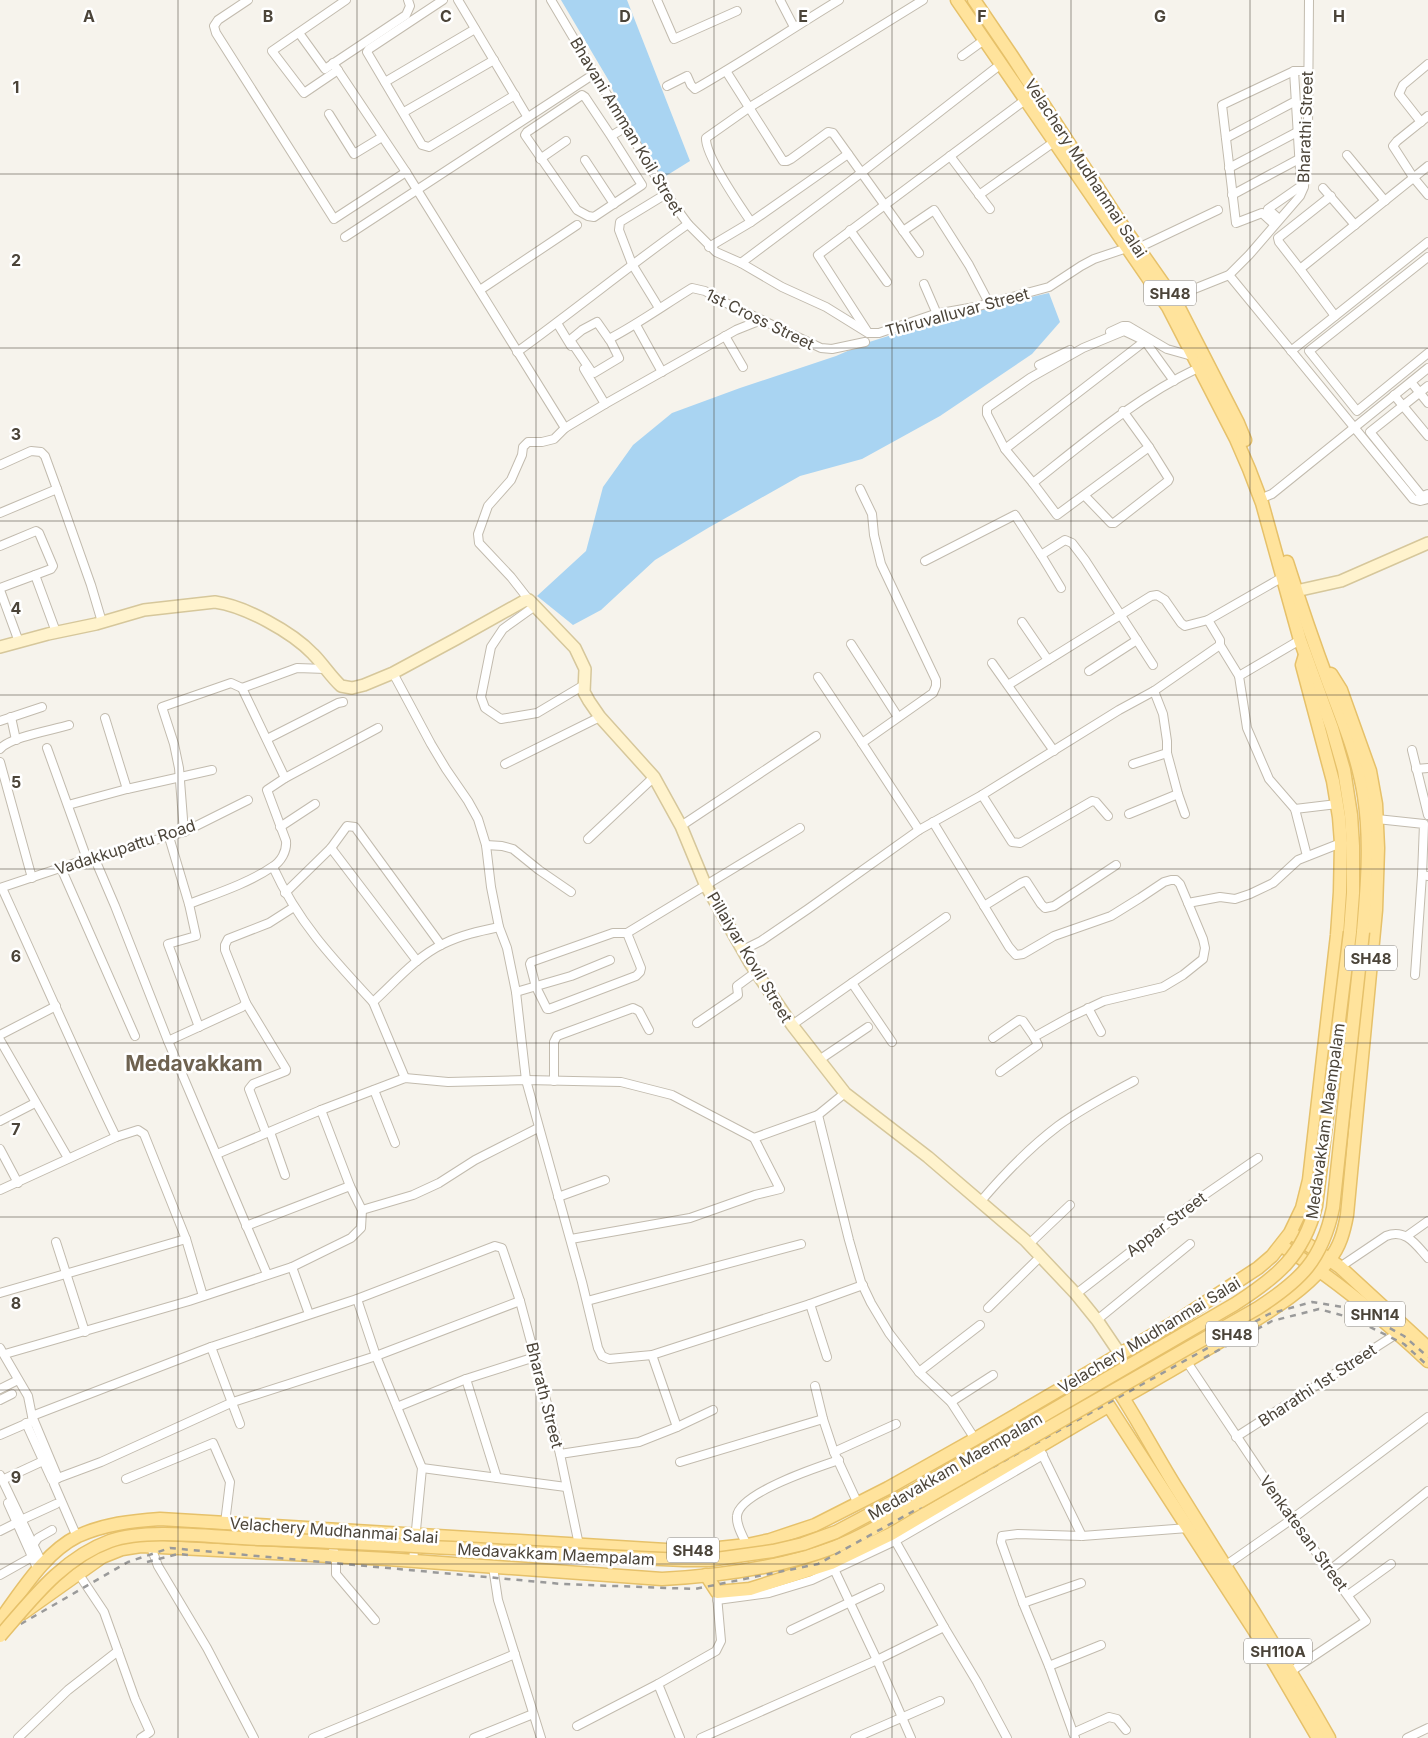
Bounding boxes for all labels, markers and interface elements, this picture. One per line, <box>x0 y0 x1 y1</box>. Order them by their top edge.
text: A <box>83 6 95 26</box>
text: B <box>263 6 273 26</box>
text: C <box>440 6 452 26</box>
text: D <box>619 6 631 26</box>
text: E <box>798 6 808 26</box>
text: F <box>977 6 987 26</box>
text: G <box>1154 6 1166 26</box>
text: H <box>1333 6 1345 26</box>
street label: Bhavani Amman Koil Street <box>566 34 688 218</box>
street label: Bharathi Street <box>1293 71 1317 183</box>
street label: Velachery Mudhanmai Salai <box>1021 75 1151 261</box>
text: 1 <box>13 77 19 97</box>
text: 2 <box>11 250 21 270</box>
road number: SH48 <box>1144 280 1196 306</box>
street label: Thiruvalluvar Street <box>883 283 1031 341</box>
street label: 1st Cross Street <box>702 284 818 354</box>
text: 3 <box>11 424 21 444</box>
text: 4 <box>11 598 22 618</box>
text: 5 <box>11 772 21 792</box>
street label: Vadakkupattu Road <box>52 815 198 879</box>
street label: Pillaiyar Kovil Street <box>703 888 797 1026</box>
text: 6 <box>11 946 21 966</box>
road number: SH48 <box>1345 946 1397 970</box>
street label: Medavakkam Maempalam <box>1301 1022 1349 1220</box>
district label: Medavakkam <box>125 1051 263 1076</box>
text: 7 <box>11 1119 21 1139</box>
street label: Appar Street <box>1122 1187 1210 1261</box>
street label: Velachery Mudhanmai Salai <box>1054 1273 1244 1397</box>
text: 8 <box>11 1293 21 1313</box>
road number: SHN14 <box>1345 1302 1405 1326</box>
road number: SH48 <box>1206 1322 1258 1346</box>
street label: Bharathi 1st Street <box>1254 1339 1380 1431</box>
street label: Bharath Street <box>522 1340 568 1450</box>
street label: Medavakkam Maempalam <box>864 1408 1046 1524</box>
text: 9 <box>11 1467 21 1487</box>
street label: Venkatesan Street <box>1255 1471 1353 1595</box>
street label: Velachery Mudhanmai Salai <box>229 1513 439 1547</box>
road number: SH48 <box>667 1538 719 1562</box>
street label: Medavakkam Maempalam <box>457 1539 655 1569</box>
road number: SH110A <box>1244 1638 1312 1664</box>

